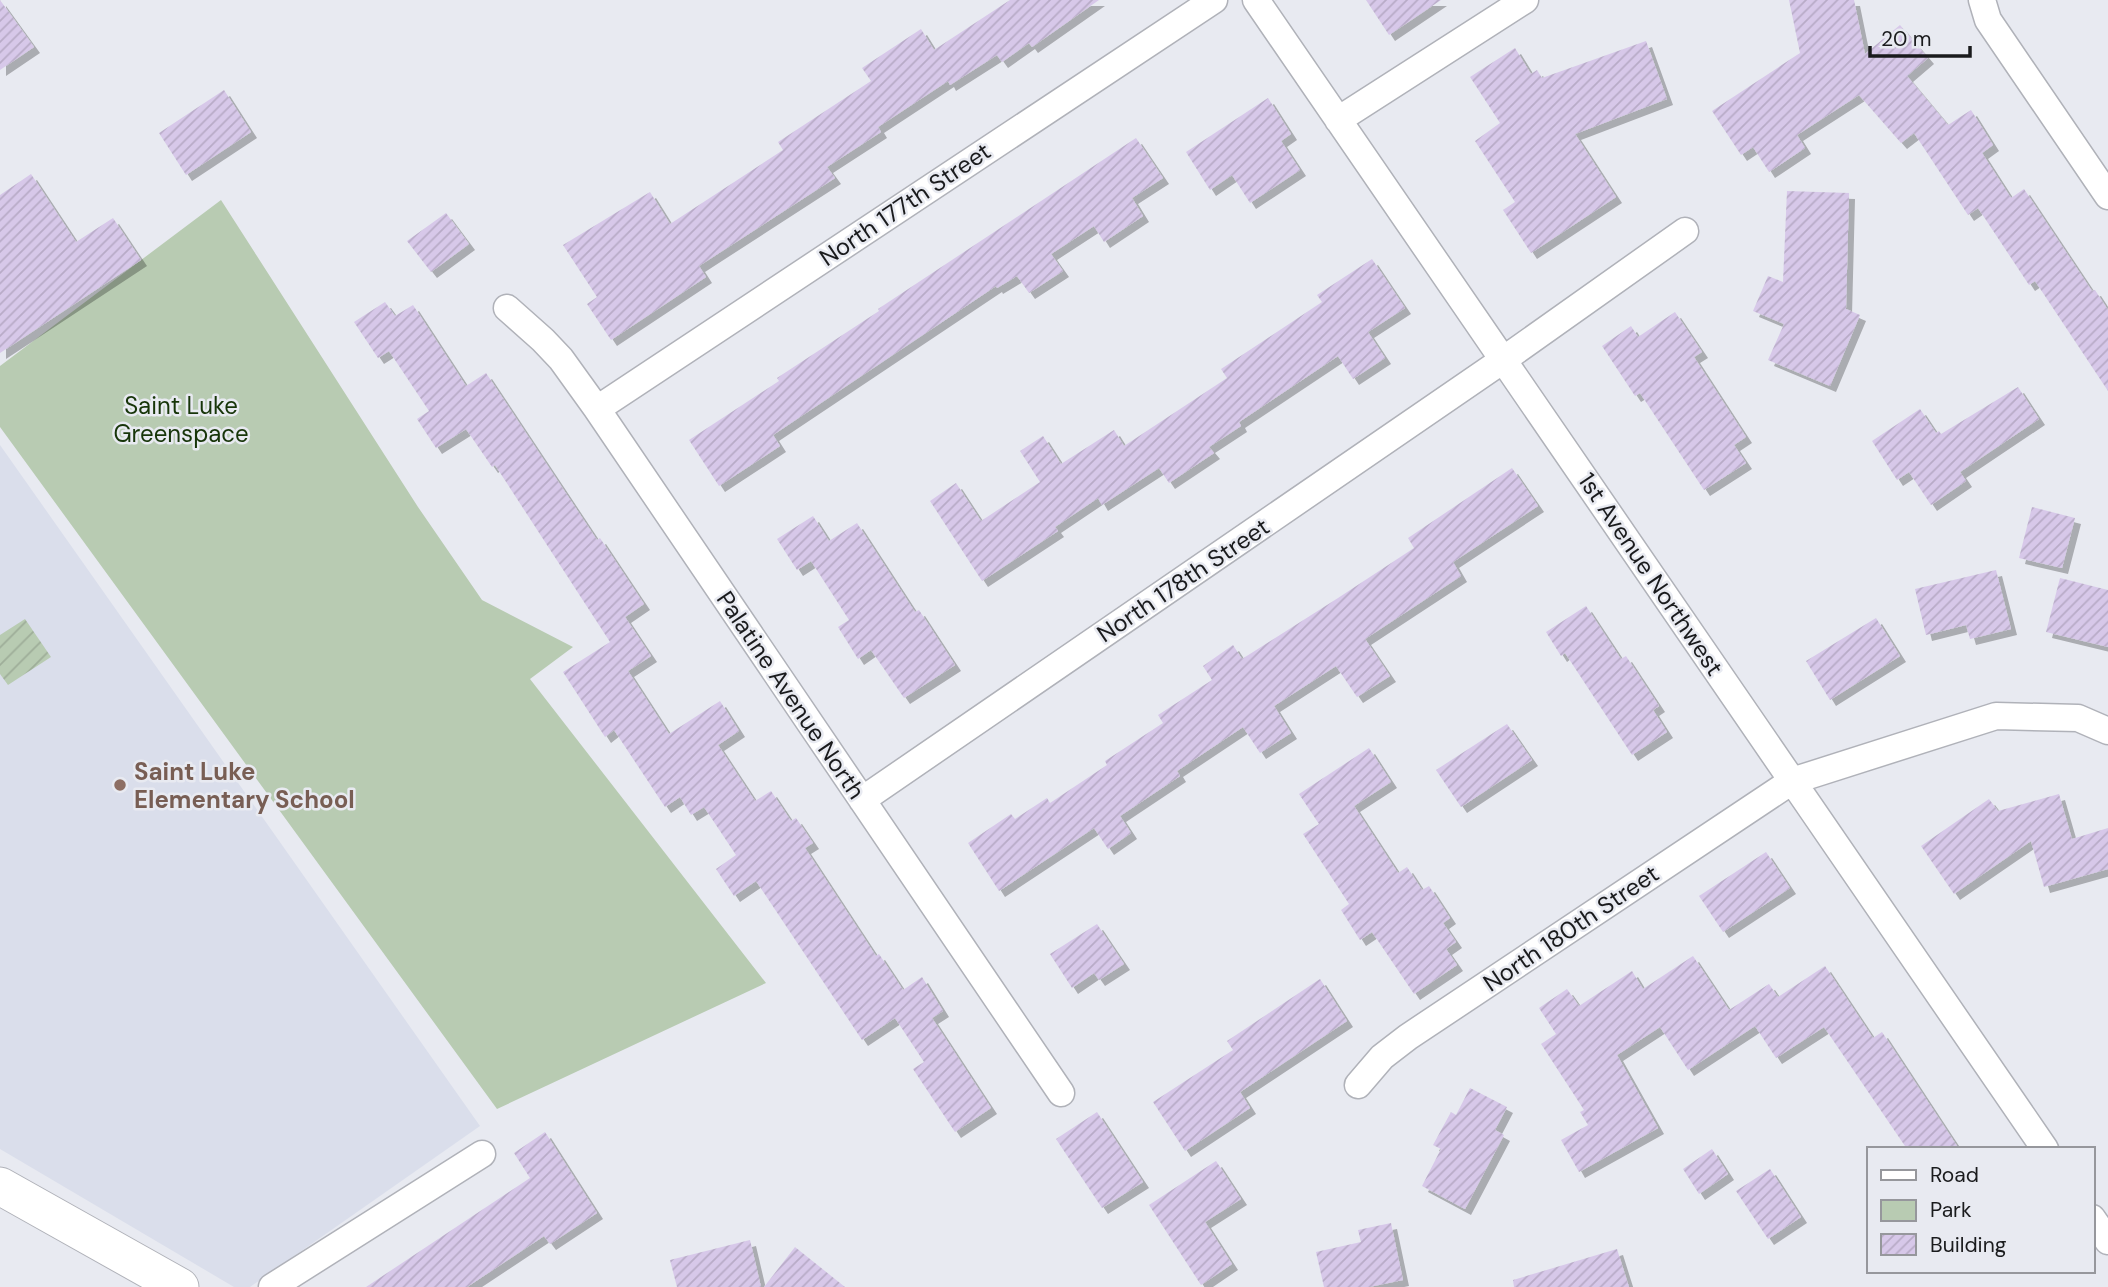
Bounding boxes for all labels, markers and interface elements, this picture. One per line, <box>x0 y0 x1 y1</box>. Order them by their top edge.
scale bar <box>1870 14 1970 58</box>
text: 20 m <box>1881 25 1932 53</box>
street label: North 177th Street <box>813 135 997 273</box>
park label: Saint Luke Greenspace <box>113 390 249 449</box>
street label: 1st Avenue Northwest <box>1572 467 1730 681</box>
street label: North 178th Street <box>1091 511 1275 649</box>
street label: Palatine Avenue North <box>710 585 872 805</box>
place label: Saint Luke Elementary School <box>134 756 355 815</box>
marker: Saint Luke Elementary School <box>112 777 128 793</box>
street label: North 180th Street <box>1477 858 1665 998</box>
legend <box>1867 1147 2094 1273</box>
text: Road <box>1930 1161 1979 1189</box>
text: Park <box>1930 1196 1972 1224</box>
text: Building <box>1930 1231 2007 1259</box>

